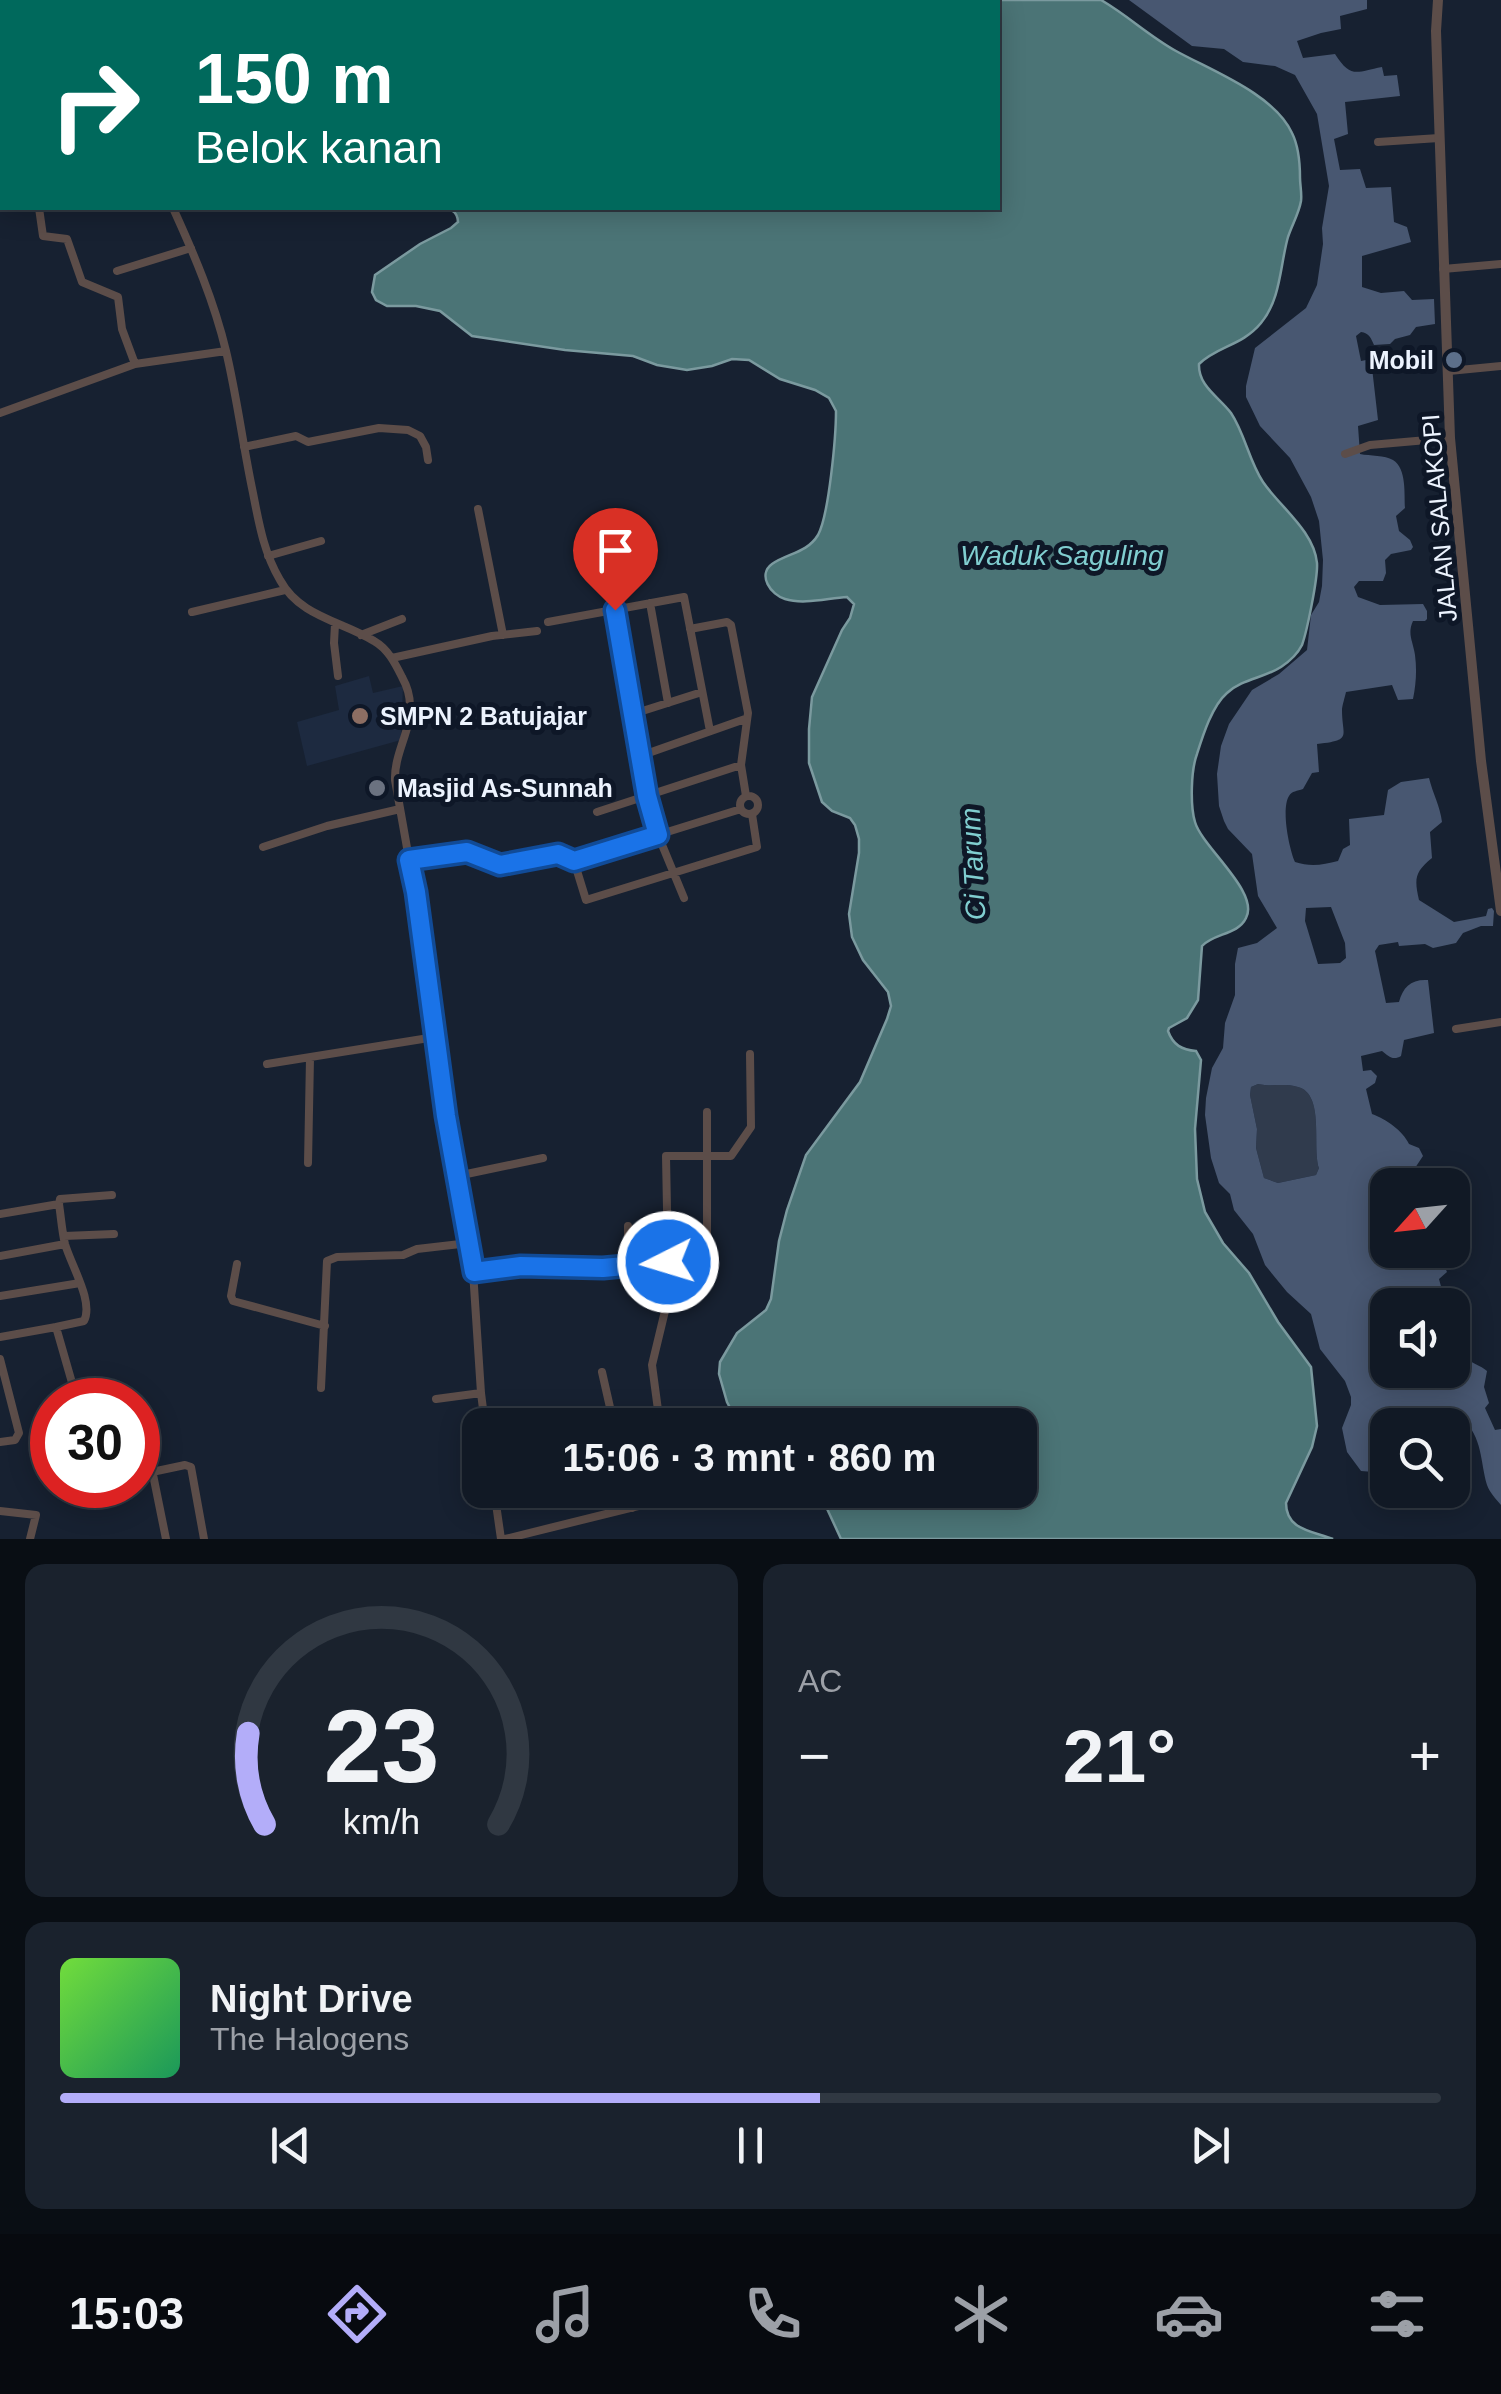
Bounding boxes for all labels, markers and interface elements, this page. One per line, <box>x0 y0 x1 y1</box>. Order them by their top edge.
icon: right <box>30 40 160 170</box>
text: 150 m <box>195 40 393 118</box>
text: Belok kanan <box>195 122 443 173</box>
place label: Mobil <box>1369 346 1434 374</box>
marker: Mobil <box>1443 349 1465 371</box>
street label: JALAN SALAKOPI <box>1416 413 1462 623</box>
pin <box>573 508 658 611</box>
icon: arrive <box>588 523 643 578</box>
water label: Waduk Saguling <box>960 540 1164 571</box>
place label: SMPN 2 Batujajar <box>380 702 587 730</box>
marker: SMPN 2 Batujajar <box>349 705 371 727</box>
place label: Masjid As-Sunnah <box>397 774 613 802</box>
marker: Masjid As-Sunnah <box>366 777 388 799</box>
water label: Ci Tarum <box>955 807 991 921</box>
north arrow <box>1370 1168 1470 1268</box>
map controls <box>1370 1168 1470 1508</box>
position arrow <box>616 1210 720 1314</box>
button: sound <box>1370 1288 1470 1388</box>
speed limit sign: 30 <box>30 1378 160 1508</box>
button: search <box>1370 1408 1470 1508</box>
text: 15:06 · 3 mnt · 860 m <box>563 1437 936 1479</box>
text: AC <box>798 1663 842 1699</box>
text: 23 <box>324 1688 439 1804</box>
text: 21° <box>1063 1714 1176 1798</box>
text: − <box>798 1725 830 1787</box>
text: + <box>1409 1725 1441 1787</box>
text: km/h <box>343 1802 420 1842</box>
text: Night Drive <box>210 1978 413 2020</box>
text: The Halogens <box>210 2021 409 2057</box>
icon: previous <box>263 2118 318 2173</box>
icon: pause <box>723 2118 778 2173</box>
icon: next <box>1183 2118 1238 2173</box>
icon: directions <box>322 2279 392 2349</box>
icon: music <box>530 2279 600 2349</box>
icon: phone <box>738 2279 808 2349</box>
icon: climate <box>946 2279 1016 2349</box>
icon: car <box>1154 2279 1224 2349</box>
icon: filters <box>1362 2279 1432 2349</box>
text: 15:03 <box>69 2288 184 2339</box>

